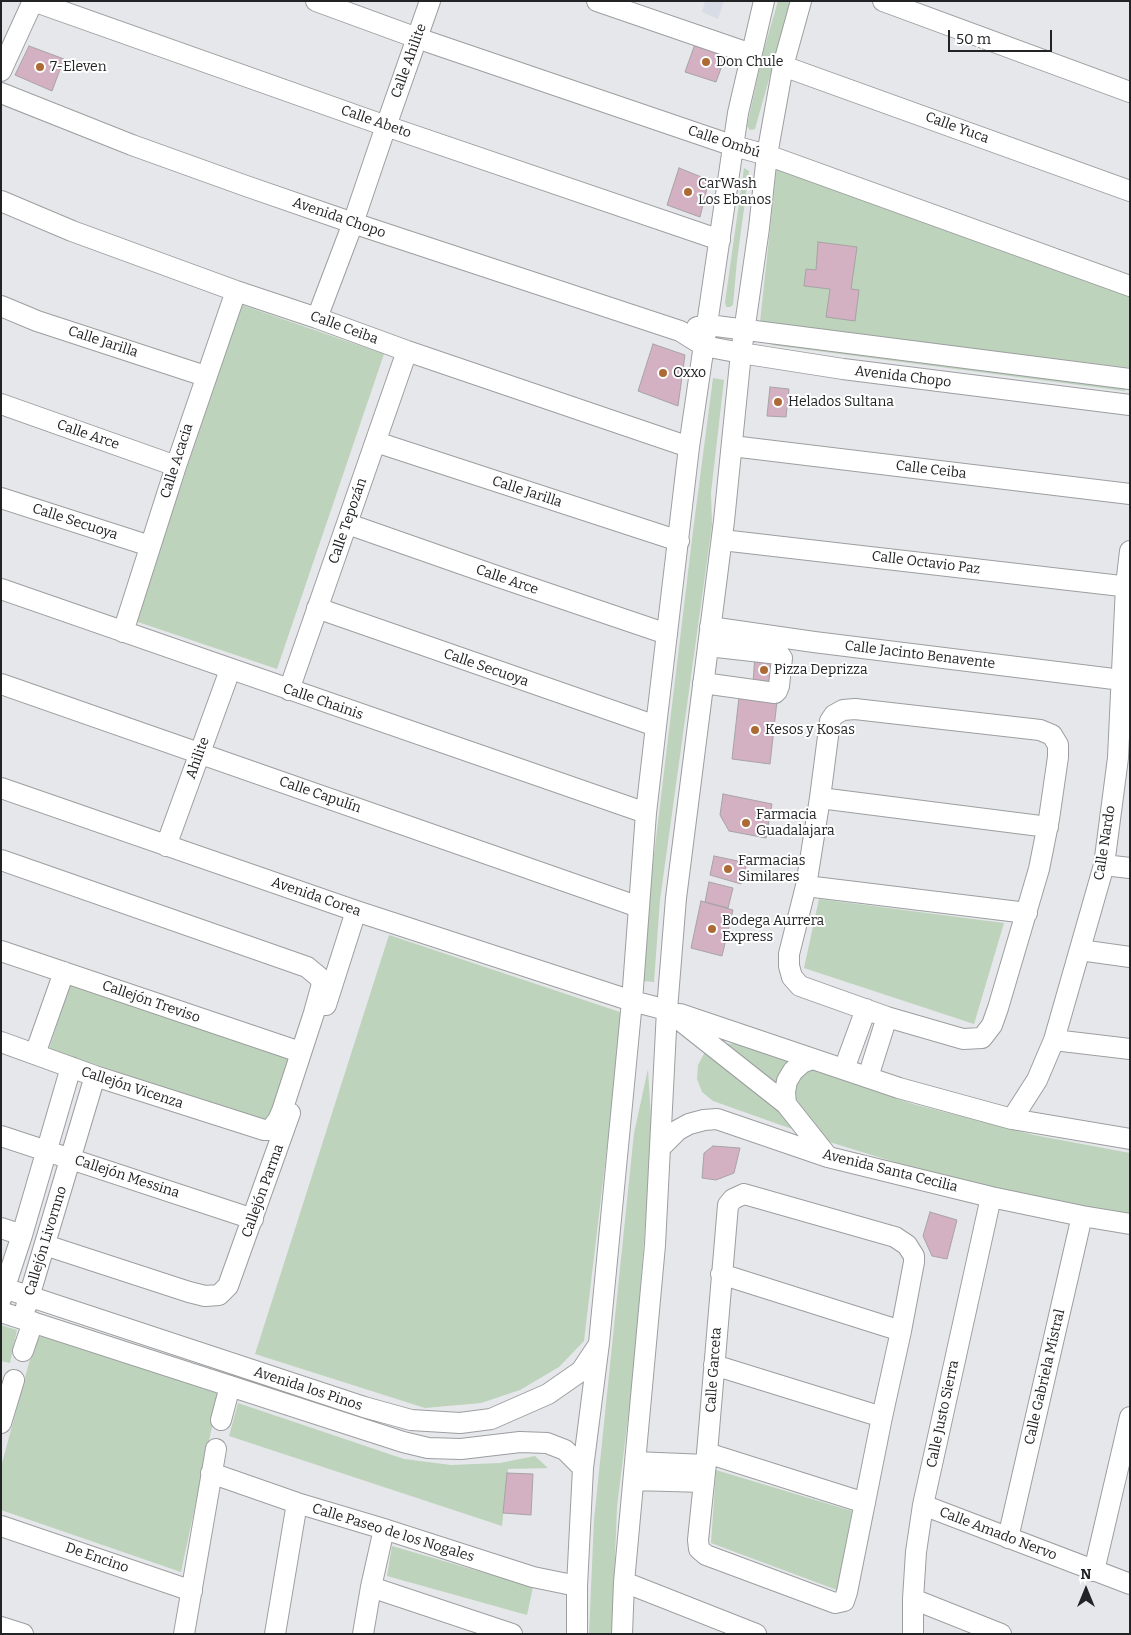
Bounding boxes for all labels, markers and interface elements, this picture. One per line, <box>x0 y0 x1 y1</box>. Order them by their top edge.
scale bar <box>951 20 1055 52</box>
street label: Calle Ahilite <box>388 21 430 101</box>
text: 50 m <box>956 30 991 48</box>
place label: Don Chule <box>716 54 783 70</box>
marker: Don Chule <box>700 56 712 68</box>
place label: 7-Eleven <box>50 59 107 75</box>
marker: 7-Eleven <box>34 61 46 73</box>
street label: Calle Abeto <box>339 102 413 142</box>
street label: Calle Yuca <box>923 109 991 147</box>
street label: Calle Ombú <box>686 122 762 162</box>
place label: CarWash Los Ebanos <box>698 176 771 208</box>
marker: CarWash Los Ebanos <box>682 186 694 198</box>
street label: Avenida Chopo <box>290 194 388 242</box>
street label: Calle Ceiba <box>308 308 380 348</box>
street label: Calle Jarilla <box>66 323 140 361</box>
street label: Avenida Chopo <box>854 363 952 391</box>
place label: Oxxo <box>673 365 706 381</box>
marker: Oxxo <box>657 367 669 379</box>
place label: Helados Sultana <box>788 394 894 410</box>
marker: Helados Sultana <box>772 396 784 408</box>
street label: Calle Arce <box>55 416 121 454</box>
street label: Calle Acacia <box>157 421 197 501</box>
street label: Calle Ceiba <box>895 457 967 483</box>
street label: Calle Jarilla <box>490 473 564 511</box>
street label: Calle Tepozán <box>325 476 371 566</box>
street label: Calle Secuoya <box>30 500 120 544</box>
street label: Calle Octavio Paz <box>871 548 981 578</box>
street label: Calle Arce <box>474 561 540 599</box>
street label: Calle Jacinto Benavente <box>844 637 996 673</box>
street label: Calle Secuoya <box>441 646 531 690</box>
place label: Pizza Deprizza <box>774 662 868 678</box>
marker: Pizza Deprizza <box>758 664 770 676</box>
street label: Calle Chainis <box>281 680 365 724</box>
place label: Kesos y Kosas <box>765 722 855 738</box>
marker: Kesos y Kosas <box>749 724 761 736</box>
street label: Ahilite <box>183 735 213 781</box>
street label: Calle Capulín <box>277 773 363 817</box>
street label: Calle Nardo <box>1091 804 1119 882</box>
place label: Farmacia Guadalajara <box>756 807 835 840</box>
marker: Farmacia Guadalajara <box>740 817 752 829</box>
place label: Farmacias Similares <box>738 853 805 886</box>
marker: Farmacias Similares <box>722 863 734 875</box>
street label: Avenida Corea <box>269 874 363 920</box>
place label: Bodega Aurrera Express <box>722 913 824 946</box>
marker: Bodega Aurrera Express <box>706 923 718 935</box>
street label: Callejón Treviso <box>100 977 202 1027</box>
street label: Callejón Vicenza <box>79 1064 185 1112</box>
street label: Callejón Parma <box>238 1142 288 1240</box>
street label: Avenida Santa Cecilia <box>821 1146 959 1196</box>
street label: Callejón Messina <box>72 1152 182 1202</box>
street label: Callejón Livornno <box>21 1184 71 1298</box>
street label: Calle Gabriela Mistral <box>1021 1307 1069 1447</box>
street label: Calle Garceta <box>703 1327 725 1413</box>
street label: Calle Justo Sierra <box>923 1359 963 1469</box>
street label: Avenida los Pinos <box>252 1364 364 1414</box>
street label: Calle Paseo de los Nogales <box>310 1500 476 1566</box>
street label: Calle Amado Nervo <box>937 1504 1059 1564</box>
street label: De Encino <box>63 1539 131 1577</box>
north arrow <box>1061 1565 1111 1615</box>
text: N <box>1081 1566 1091 1583</box>

